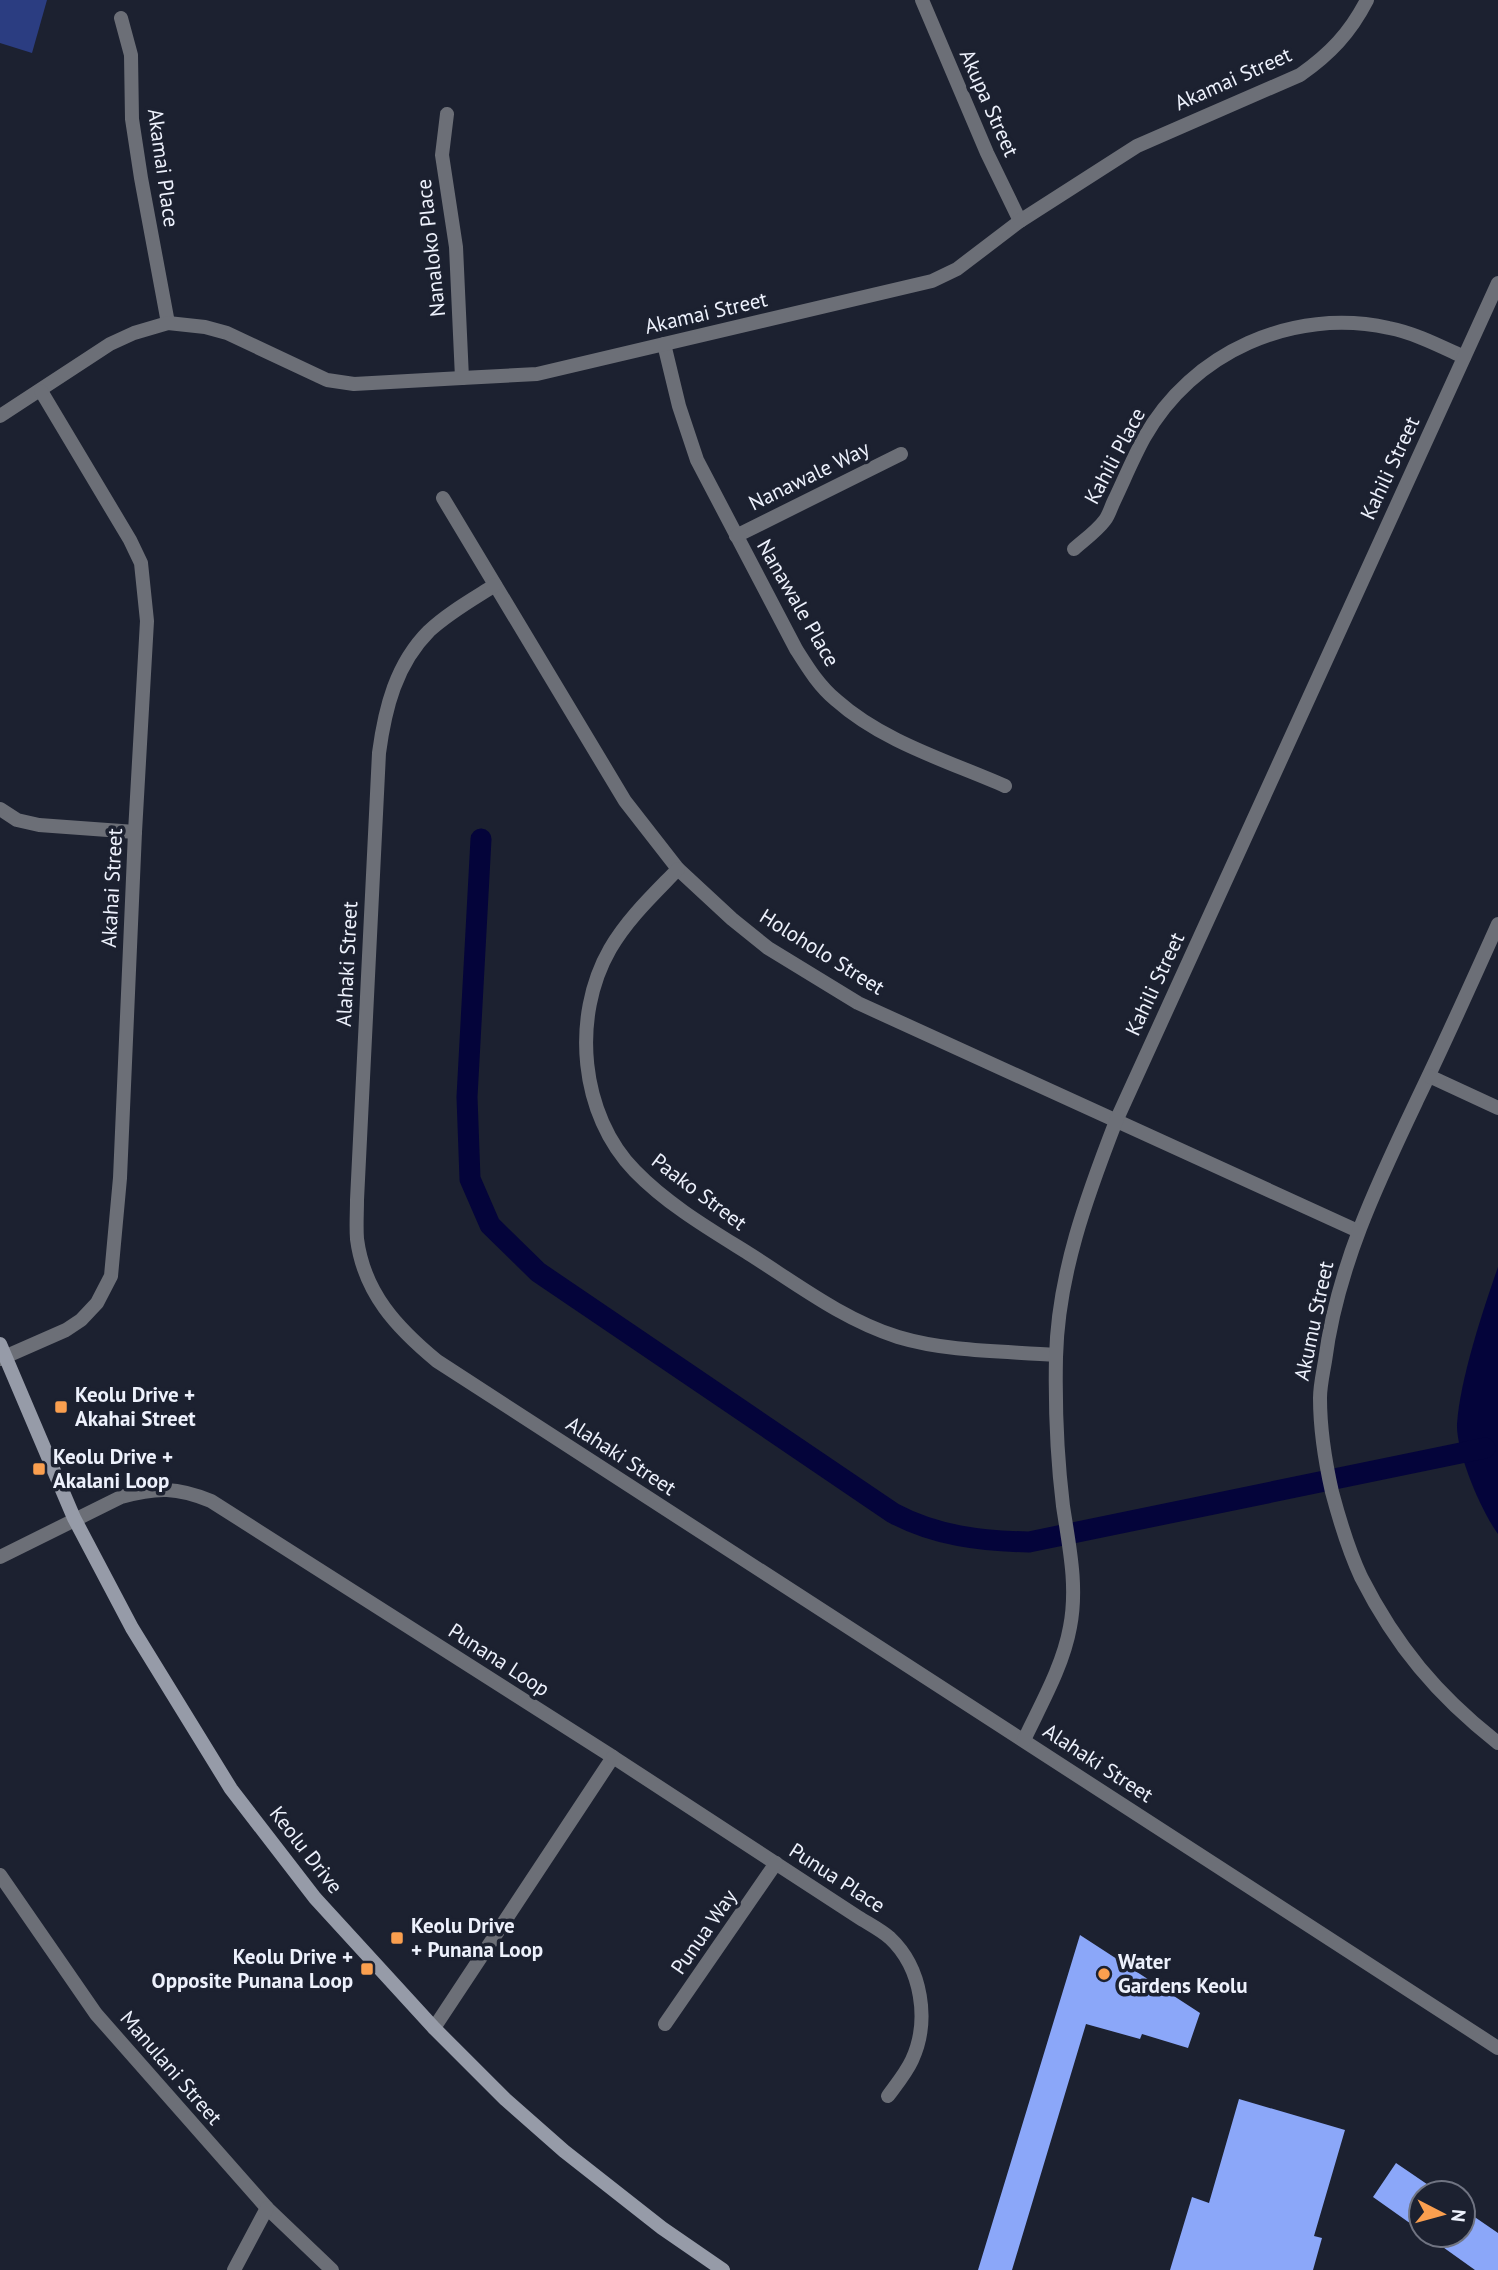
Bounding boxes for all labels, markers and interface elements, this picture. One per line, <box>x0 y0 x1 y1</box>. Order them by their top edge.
street label: Akamai Street <box>1170 41 1295 116</box>
street label: Akupa Street <box>954 45 1025 161</box>
street label: Akamai Place <box>142 107 185 229</box>
street label: Nanaloko Place <box>410 178 451 318</box>
street label: Akamai Street <box>642 285 770 340</box>
street label: Kahili Place <box>1078 403 1151 508</box>
street label: Kahili Street <box>1354 412 1425 524</box>
street label: Nanawale Way <box>744 435 874 516</box>
street label: Nanawale Place <box>751 534 846 671</box>
street label: Akahai Street <box>95 828 128 948</box>
street label: Alahaki Street <box>330 901 363 1027</box>
street label: Holoholo Street <box>755 902 890 1001</box>
street label: Kahili Street <box>1119 928 1190 1040</box>
street label: Paako Street <box>646 1147 752 1236</box>
street label: Akumu Street <box>1288 1259 1339 1383</box>
place label: Keolu Drive + Akahai Street <box>75 1381 196 1432</box>
marker: Keolu Drive + Akahai Street <box>53 1399 69 1415</box>
street label: Alahaki Street <box>561 1410 681 1501</box>
place label: Keolu Drive + Akalani Loop <box>53 1443 173 1494</box>
marker: Keolu Drive + Akalani Loop <box>31 1461 47 1477</box>
street label: Punana Loop <box>444 1617 555 1702</box>
street label: Alahaki Street <box>1038 1717 1158 1808</box>
street label: Keolu Drive <box>264 1801 349 1899</box>
street label: Punua Place <box>784 1837 890 1919</box>
street label: Punua Way <box>665 1884 743 1979</box>
place label: Keolu Drive + Punana Loop <box>411 1912 543 1963</box>
marker: Keolu Drive + Punana Loop <box>389 1930 405 1946</box>
place label: Keolu Drive + Opposite Punana Loop <box>152 1943 353 1994</box>
place label: Water Gardens Keolu <box>1118 1948 1248 1999</box>
marker: Keolu Drive + Opposite Punana Loop <box>359 1961 375 1977</box>
marker: Water Gardens Keolu <box>1096 1966 1112 1982</box>
street label: Manulani Street <box>114 2005 228 2130</box>
north arrow <box>1407 2179 1477 2249</box>
text: N <box>1446 2208 1471 2223</box>

